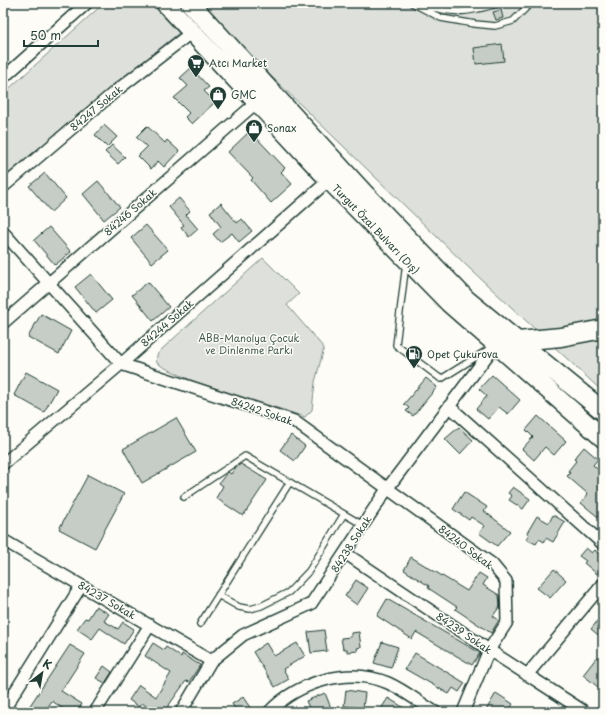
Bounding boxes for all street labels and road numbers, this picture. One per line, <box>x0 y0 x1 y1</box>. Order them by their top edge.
street label: 84247 Sokak <box>66 81 125 134</box>
street label: Turgut Özal Bulvarı (Dış) <box>329 180 423 277</box>
street label: 84246 Sokak <box>100 184 159 239</box>
street label: 84244 Sokak <box>137 295 197 350</box>
street label: 84242 Sokak <box>229 393 295 428</box>
street label: 84238 Sokak <box>327 512 375 575</box>
street label: 84240 Sokak <box>436 521 497 572</box>
street label: 84237 Sokak <box>75 577 139 622</box>
street label: 84239 Sokak <box>433 608 495 657</box>

